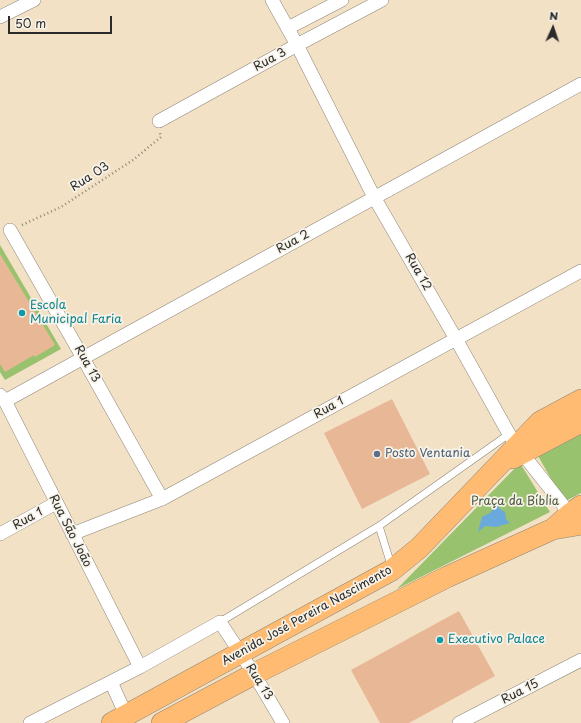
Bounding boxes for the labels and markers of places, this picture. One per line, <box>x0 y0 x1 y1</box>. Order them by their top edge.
place label: Escola Municipal Faria <box>30 299 122 327</box>
marker: Escola Municipal Faria <box>17 308 27 318</box>
place label: Posto Ventania <box>385 447 470 461</box>
marker: Posto Ventania <box>372 449 382 459</box>
place label: Executivo Palace <box>448 633 545 647</box>
marker: Executivo Palace <box>435 635 445 645</box>

